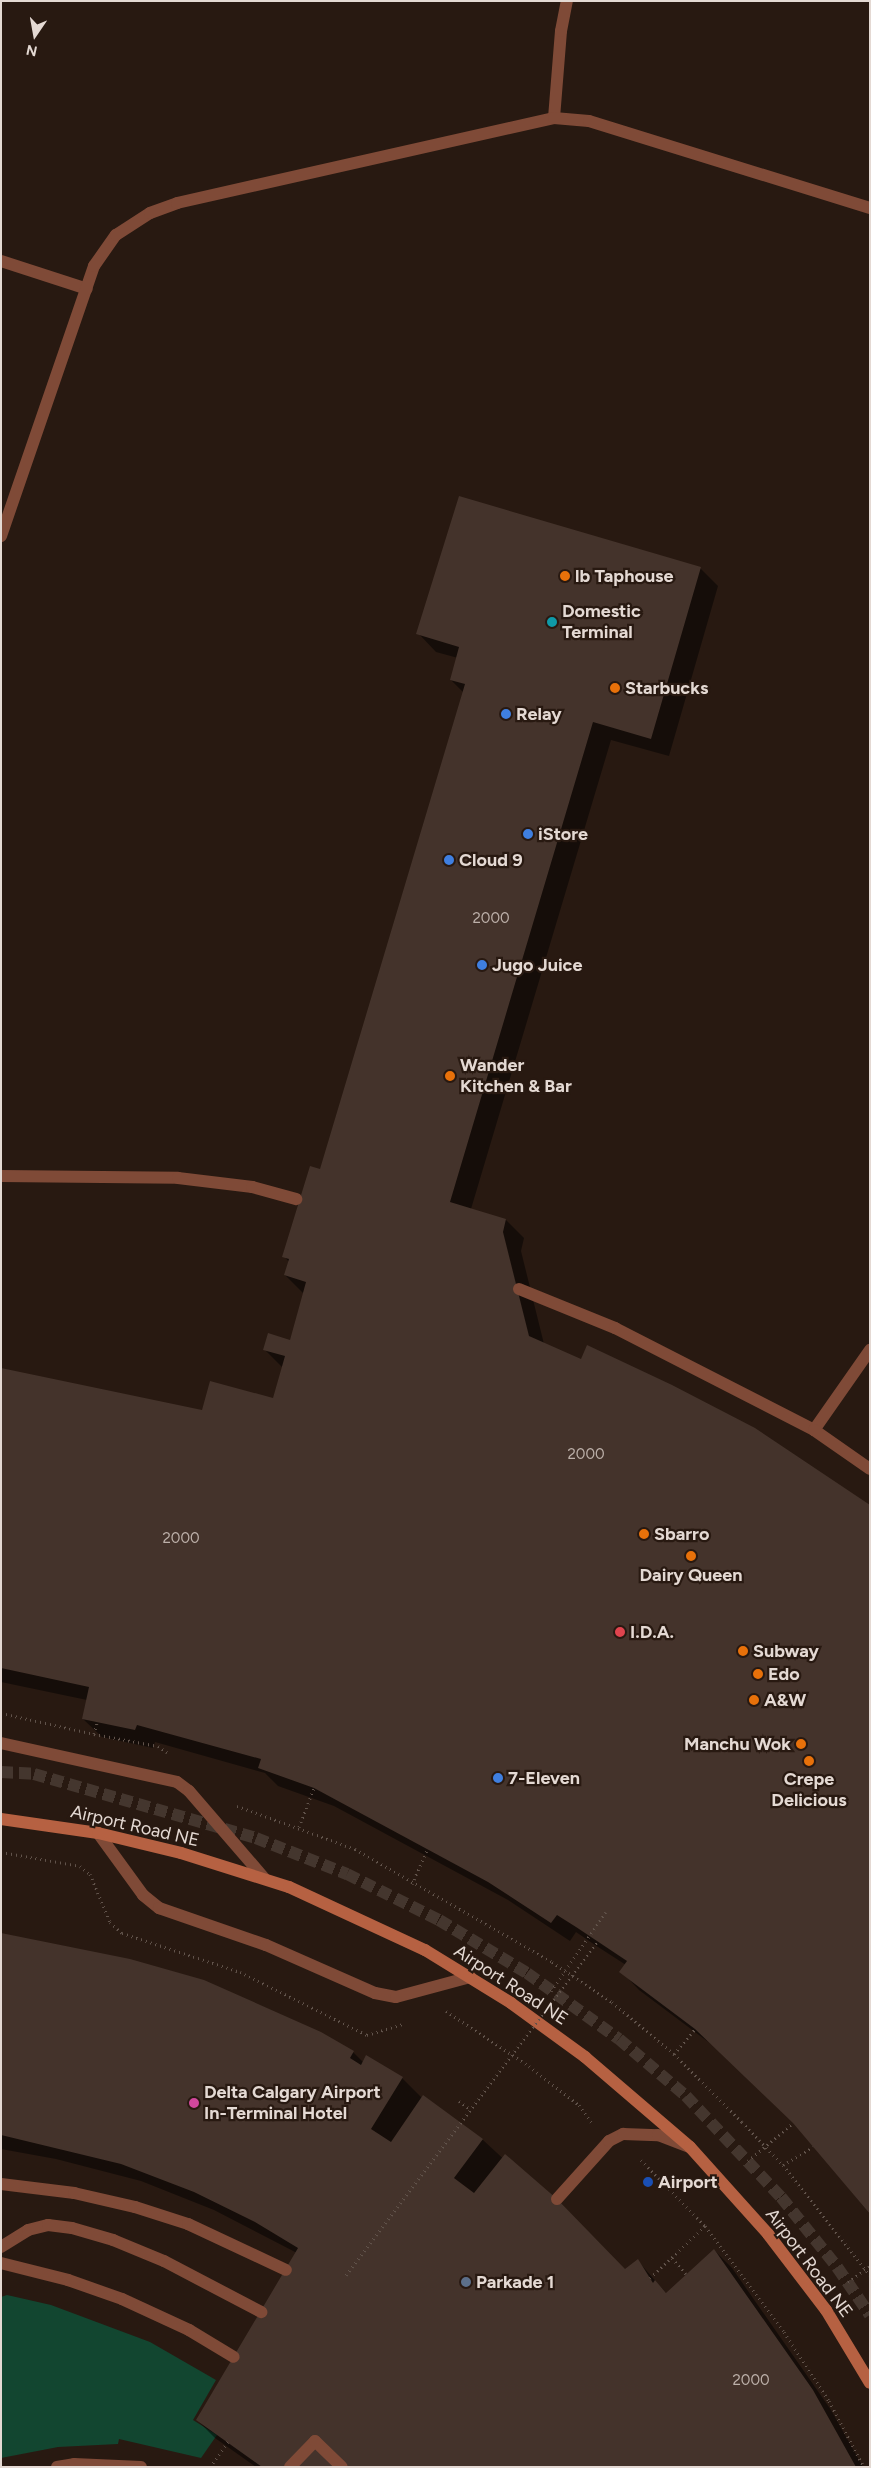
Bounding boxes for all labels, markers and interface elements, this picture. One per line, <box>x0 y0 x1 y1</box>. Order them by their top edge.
north arrow <box>10 10 60 60</box>
text: N <box>25 41 39 60</box>
place label: lb Taphouse <box>575 565 673 587</box>
marker: lb Taphouse <box>559 570 571 582</box>
place label: Domestic Terminal <box>562 601 641 644</box>
marker: Domestic Terminal <box>546 616 558 628</box>
place label: Starbucks <box>625 677 708 699</box>
marker: Starbucks <box>609 682 621 694</box>
place label: Relay <box>516 703 562 725</box>
marker: Relay <box>500 708 512 720</box>
place label: iStore <box>538 823 588 845</box>
marker: iStore <box>522 828 534 840</box>
place label: Cloud 9 <box>459 849 523 871</box>
marker: Cloud 9 <box>443 854 455 866</box>
house number: 2000 <box>472 910 510 928</box>
place label: Jugo Juice <box>492 954 582 976</box>
marker: Jugo Juice <box>476 959 488 971</box>
place label: Wander Kitchen & Bar <box>460 1055 572 1098</box>
marker: Wander Kitchen & Bar <box>444 1070 456 1082</box>
house number: 2000 <box>567 1446 605 1464</box>
place label: Sbarro <box>654 1523 709 1545</box>
marker: Sbarro <box>638 1528 650 1540</box>
house number: 2000 <box>162 1530 200 1548</box>
marker: Dairy Queen <box>685 1550 697 1562</box>
place label: Dairy Queen <box>640 1564 742 1586</box>
place label: I.D.A. <box>630 1621 674 1643</box>
marker: I.D.A. <box>614 1626 626 1638</box>
place label: Subway <box>753 1640 819 1662</box>
marker: Subway <box>737 1645 749 1657</box>
place label: Edo <box>768 1663 800 1685</box>
marker: Edo <box>752 1668 764 1680</box>
place label: A&W <box>764 1689 806 1711</box>
marker: A&W <box>748 1694 760 1706</box>
place label: Manchu Wok <box>684 1733 791 1755</box>
marker: Manchu Wok <box>795 1738 807 1750</box>
marker: Crepe Delicious <box>803 1755 815 1767</box>
place label: 7-Eleven <box>508 1767 580 1789</box>
place label: Crepe Delicious <box>771 1769 847 1812</box>
marker: 7-Eleven <box>492 1772 504 1784</box>
street label: Airport Road NE <box>69 1801 201 1851</box>
street label: Airport Road NE <box>450 1940 572 2030</box>
place label: Delta Calgary Airport In-Terminal Hotel <box>204 2082 381 2124</box>
marker: Delta Calgary Airport In-Terminal Hotel <box>188 2097 200 2109</box>
place label: Airport <box>658 2171 718 2193</box>
marker: Airport <box>642 2176 654 2188</box>
street label: Airport Road NE <box>761 2204 857 2322</box>
place label: Parkade 1 <box>476 2271 554 2293</box>
marker: Parkade 1 <box>460 2276 472 2288</box>
house number: 2000 <box>732 2372 770 2390</box>

